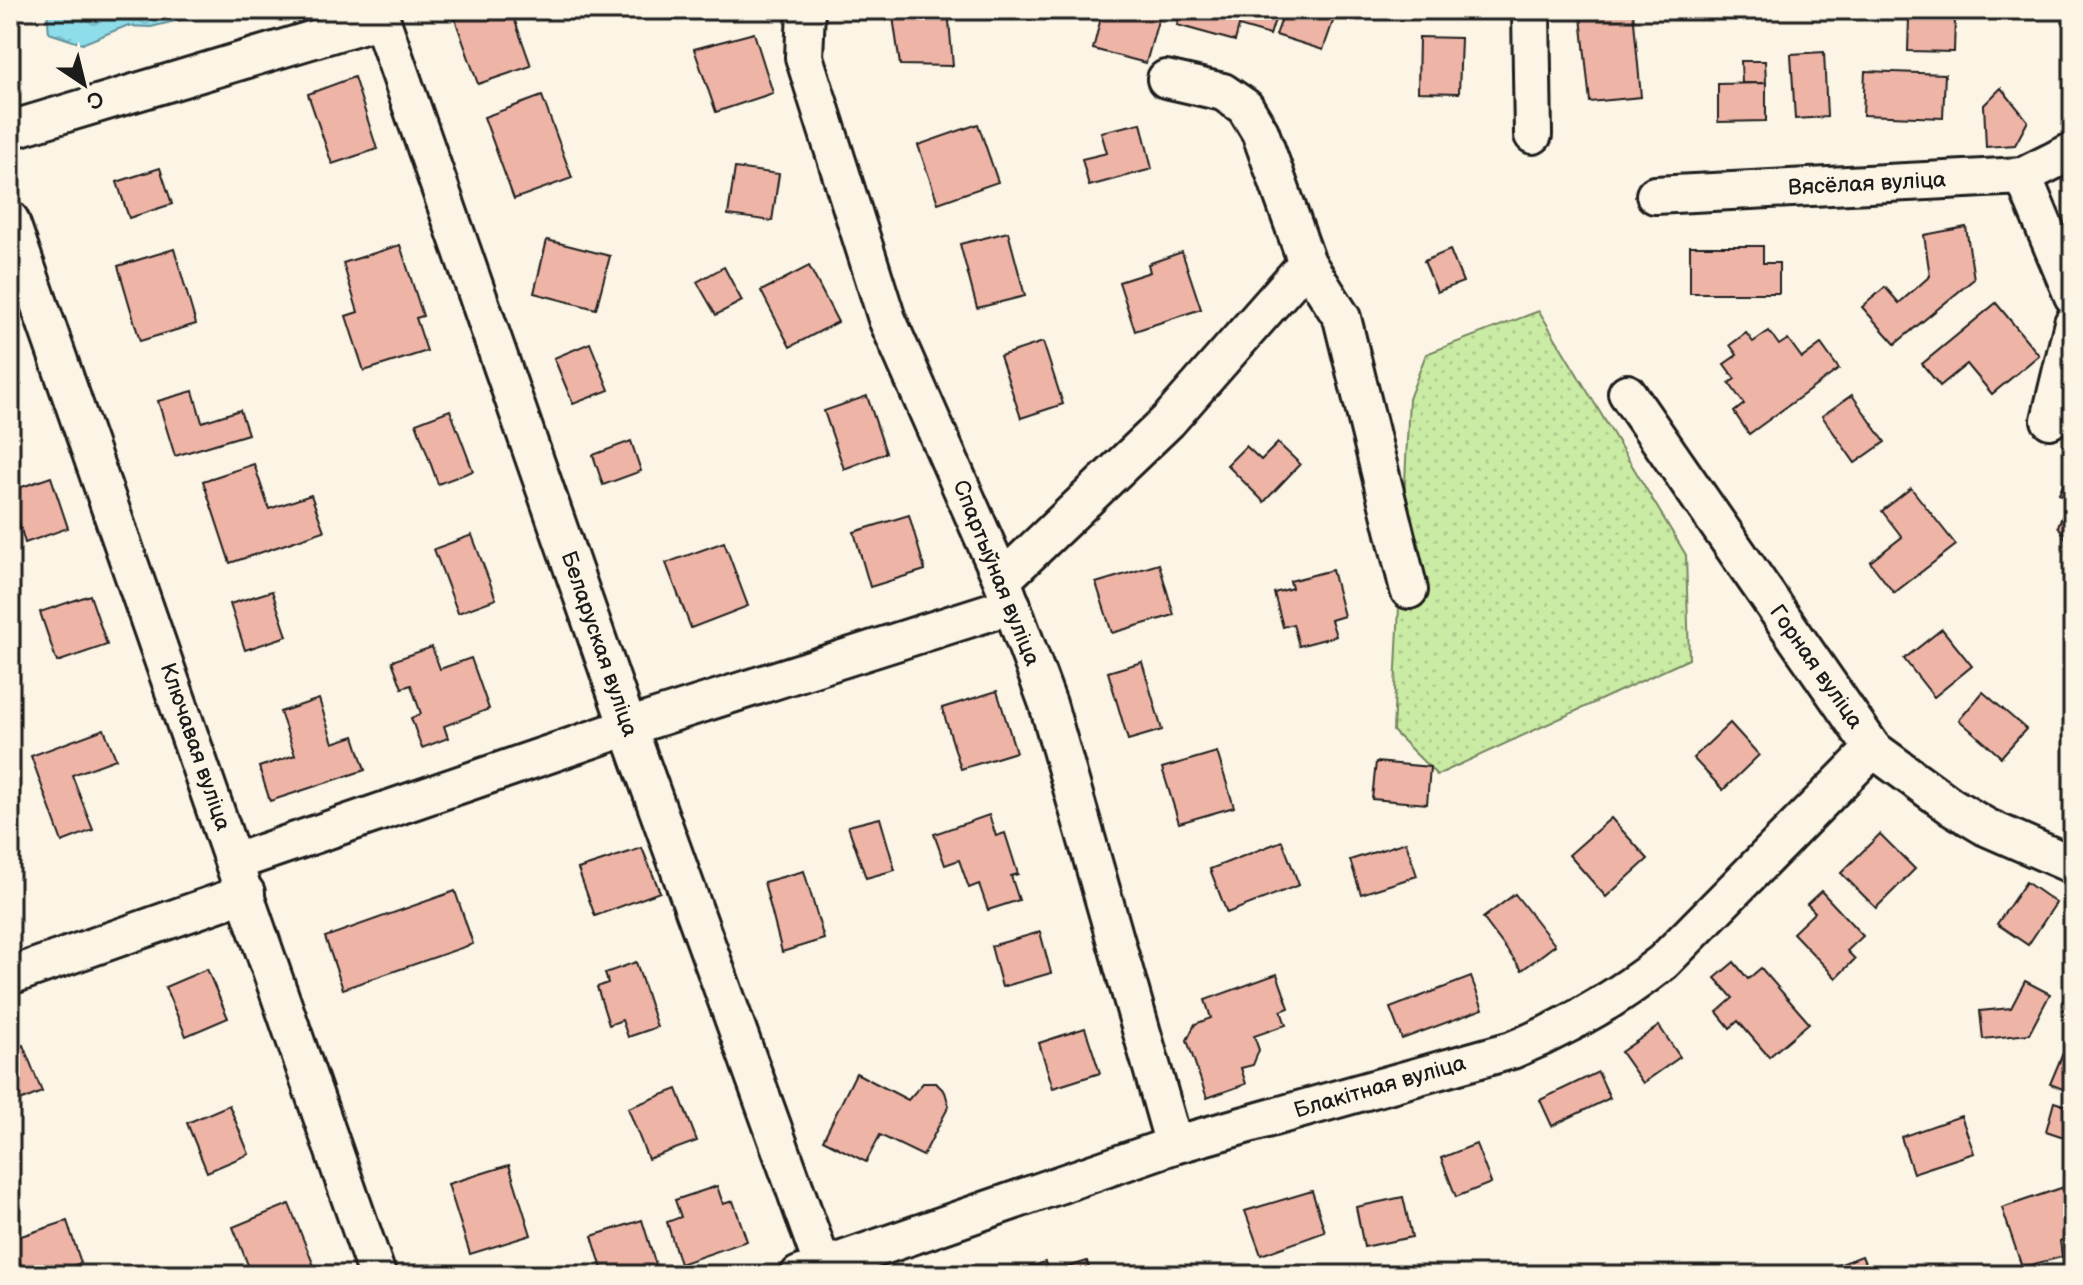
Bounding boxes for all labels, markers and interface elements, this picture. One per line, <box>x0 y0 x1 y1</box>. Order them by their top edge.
north arrow <box>44 44 124 124</box>
text: С <box>81 84 109 115</box>
street label: Вясёлая вуліца <box>1787 166 1947 202</box>
street label: Спартыўная вуліца <box>946 476 1046 670</box>
street label: Беларуская вуліца <box>555 548 643 740</box>
street label: Горная вуліца <box>1763 600 1869 734</box>
street label: Ключавая вуліца <box>154 660 236 834</box>
street label: Блакітная вуліца <box>1291 1050 1469 1124</box>

